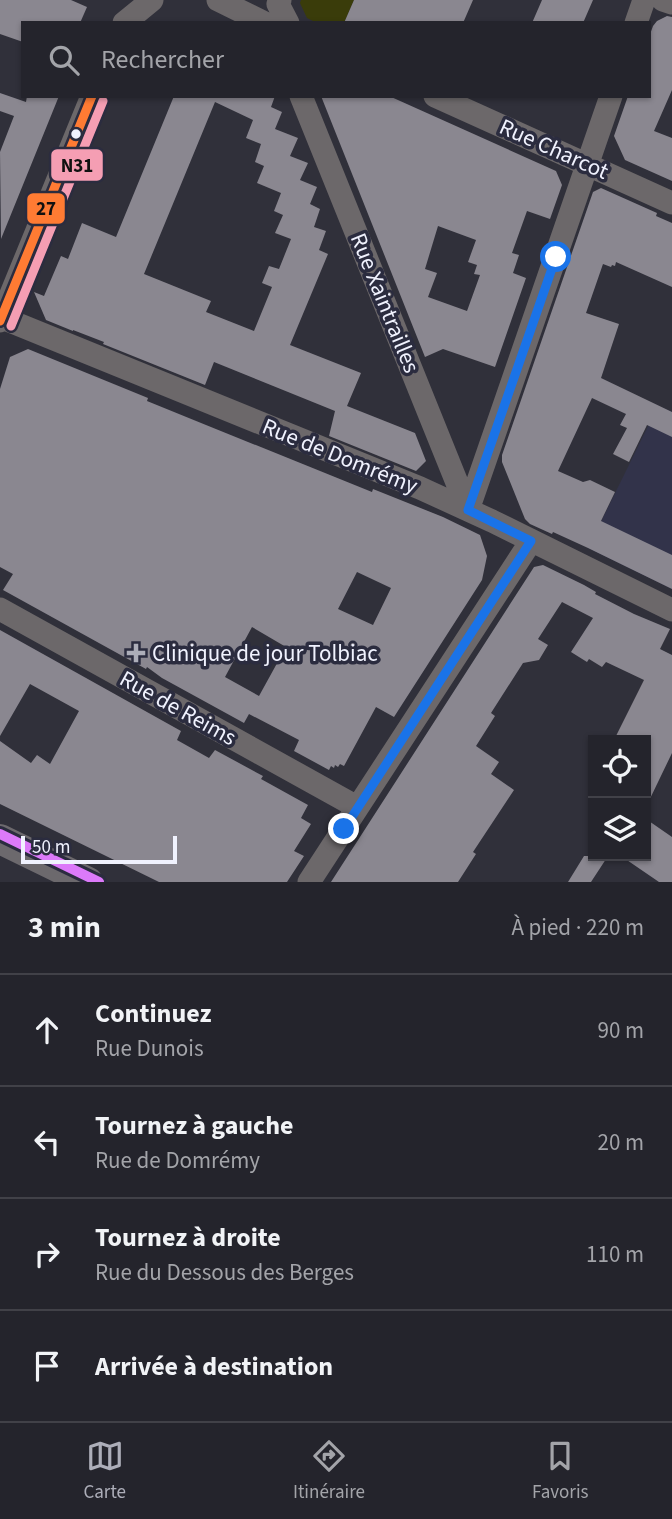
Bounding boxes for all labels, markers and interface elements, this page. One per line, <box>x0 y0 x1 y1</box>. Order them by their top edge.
search box <box>21 21 651 98</box>
icon: search <box>45 41 83 79</box>
text: Rechercher <box>101 41 224 78</box>
street label: Rue Charcot <box>494 110 614 188</box>
unlabelled marker <box>69 127 83 141</box>
line badge: N31 <box>50 148 104 182</box>
text: N31 <box>61 153 93 180</box>
line badge: 27 <box>26 192 66 225</box>
text: 27 <box>36 196 56 223</box>
street label: Rue Xaintrailles <box>342 228 428 378</box>
route start <box>540 241 571 272</box>
street label: Rue de Domrémy <box>257 410 423 502</box>
place label: Clinique de jour Tolbiac <box>152 637 378 670</box>
marker: Clinique de jour Tolbiac <box>126 643 146 663</box>
street label: Rue de Reims <box>114 662 242 754</box>
map controls <box>588 735 651 861</box>
button: locate <box>588 735 651 798</box>
button: layers <box>588 798 651 861</box>
route end <box>328 813 359 844</box>
scale bar <box>21 833 177 865</box>
text: 50 m <box>32 834 70 861</box>
text: 3 min <box>28 906 101 949</box>
text: À pied · 220 m <box>511 911 644 944</box>
text: Continuez <box>95 995 211 1032</box>
icon: ahead <box>28 1011 66 1049</box>
text: 90 m <box>597 1014 644 1047</box>
text: Rue Dunois <box>95 1032 204 1065</box>
text: Tournez à gauche <box>95 1107 294 1144</box>
icon: left <box>28 1123 66 1161</box>
text: 20 m <box>597 1126 644 1159</box>
text: Rue de Domrémy <box>95 1144 260 1177</box>
text: Tournez à droite <box>95 1219 281 1256</box>
icon: right <box>28 1235 66 1273</box>
text: 110 m <box>586 1238 644 1271</box>
text: Rue du Dessous des Berges <box>95 1256 354 1289</box>
icon: arrive <box>28 1347 66 1385</box>
text: Arrivée à destination <box>95 1348 333 1385</box>
tab: Carte <box>83 1437 126 1506</box>
tab: Itinéraire <box>293 1437 365 1506</box>
tab: Favoris <box>532 1437 589 1506</box>

